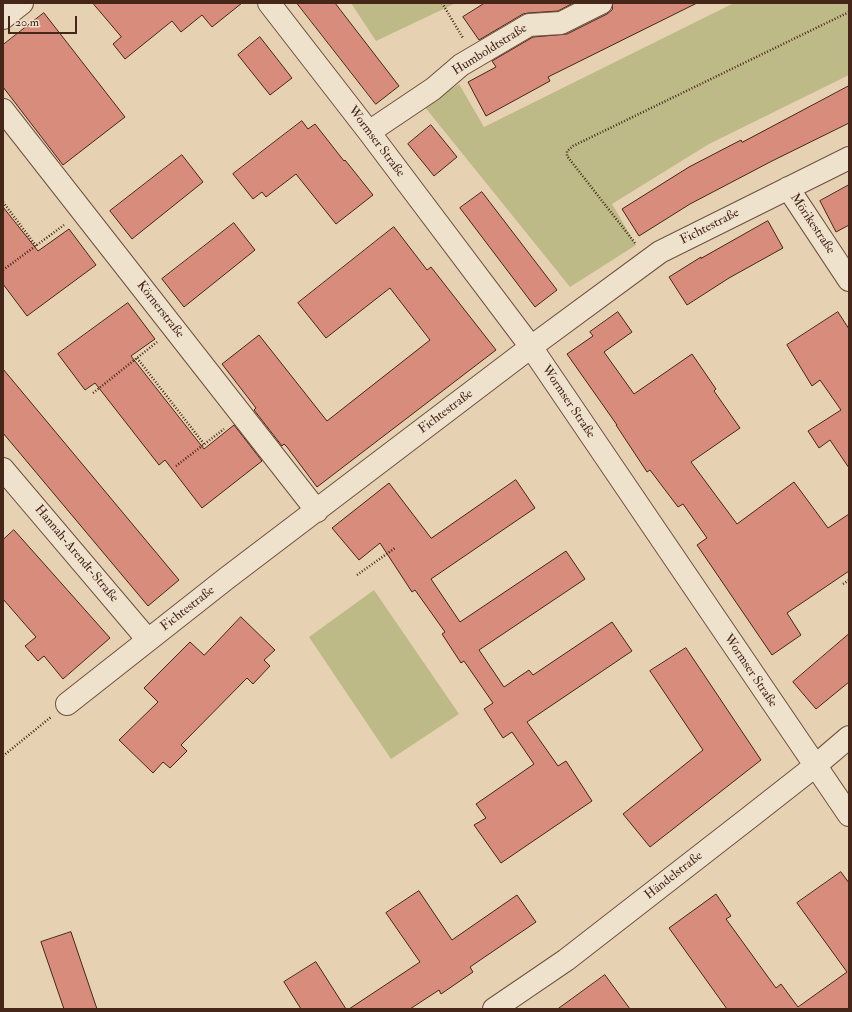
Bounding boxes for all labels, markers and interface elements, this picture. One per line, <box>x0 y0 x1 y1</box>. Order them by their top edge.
scale bar <box>10 8 79 34</box>
text: 20 m <box>15 15 39 30</box>
street label: Humboldtstraße <box>450 21 530 79</box>
street label: Wormser Straße <box>344 103 408 181</box>
street label: Mörikestraße <box>786 191 838 257</box>
street label: Fichtestraße <box>678 205 742 249</box>
street label: Körnerstraße <box>133 278 187 342</box>
street label: Wormser Straße <box>538 362 598 442</box>
street label: Fichtestraße <box>416 386 476 438</box>
street label: Hannah-Arendt-Straße <box>31 502 121 606</box>
street label: Fichtestraße <box>158 583 218 635</box>
street label: Wormser Straße <box>720 631 780 711</box>
street label: Händelstraße <box>642 849 706 903</box>

